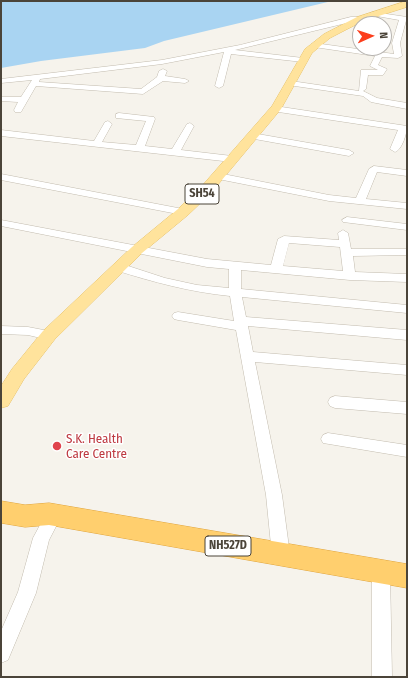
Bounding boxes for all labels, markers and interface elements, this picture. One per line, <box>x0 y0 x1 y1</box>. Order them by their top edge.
north arrow <box>352 16 392 56</box>
text: N <box>377 32 390 39</box>
road number: SH54 <box>185 184 219 204</box>
place label: S.K. Health Care Centre <box>66 431 127 462</box>
marker: S.K. Health Care Centre <box>51 440 63 452</box>
road number: NH527D <box>205 536 251 556</box>

